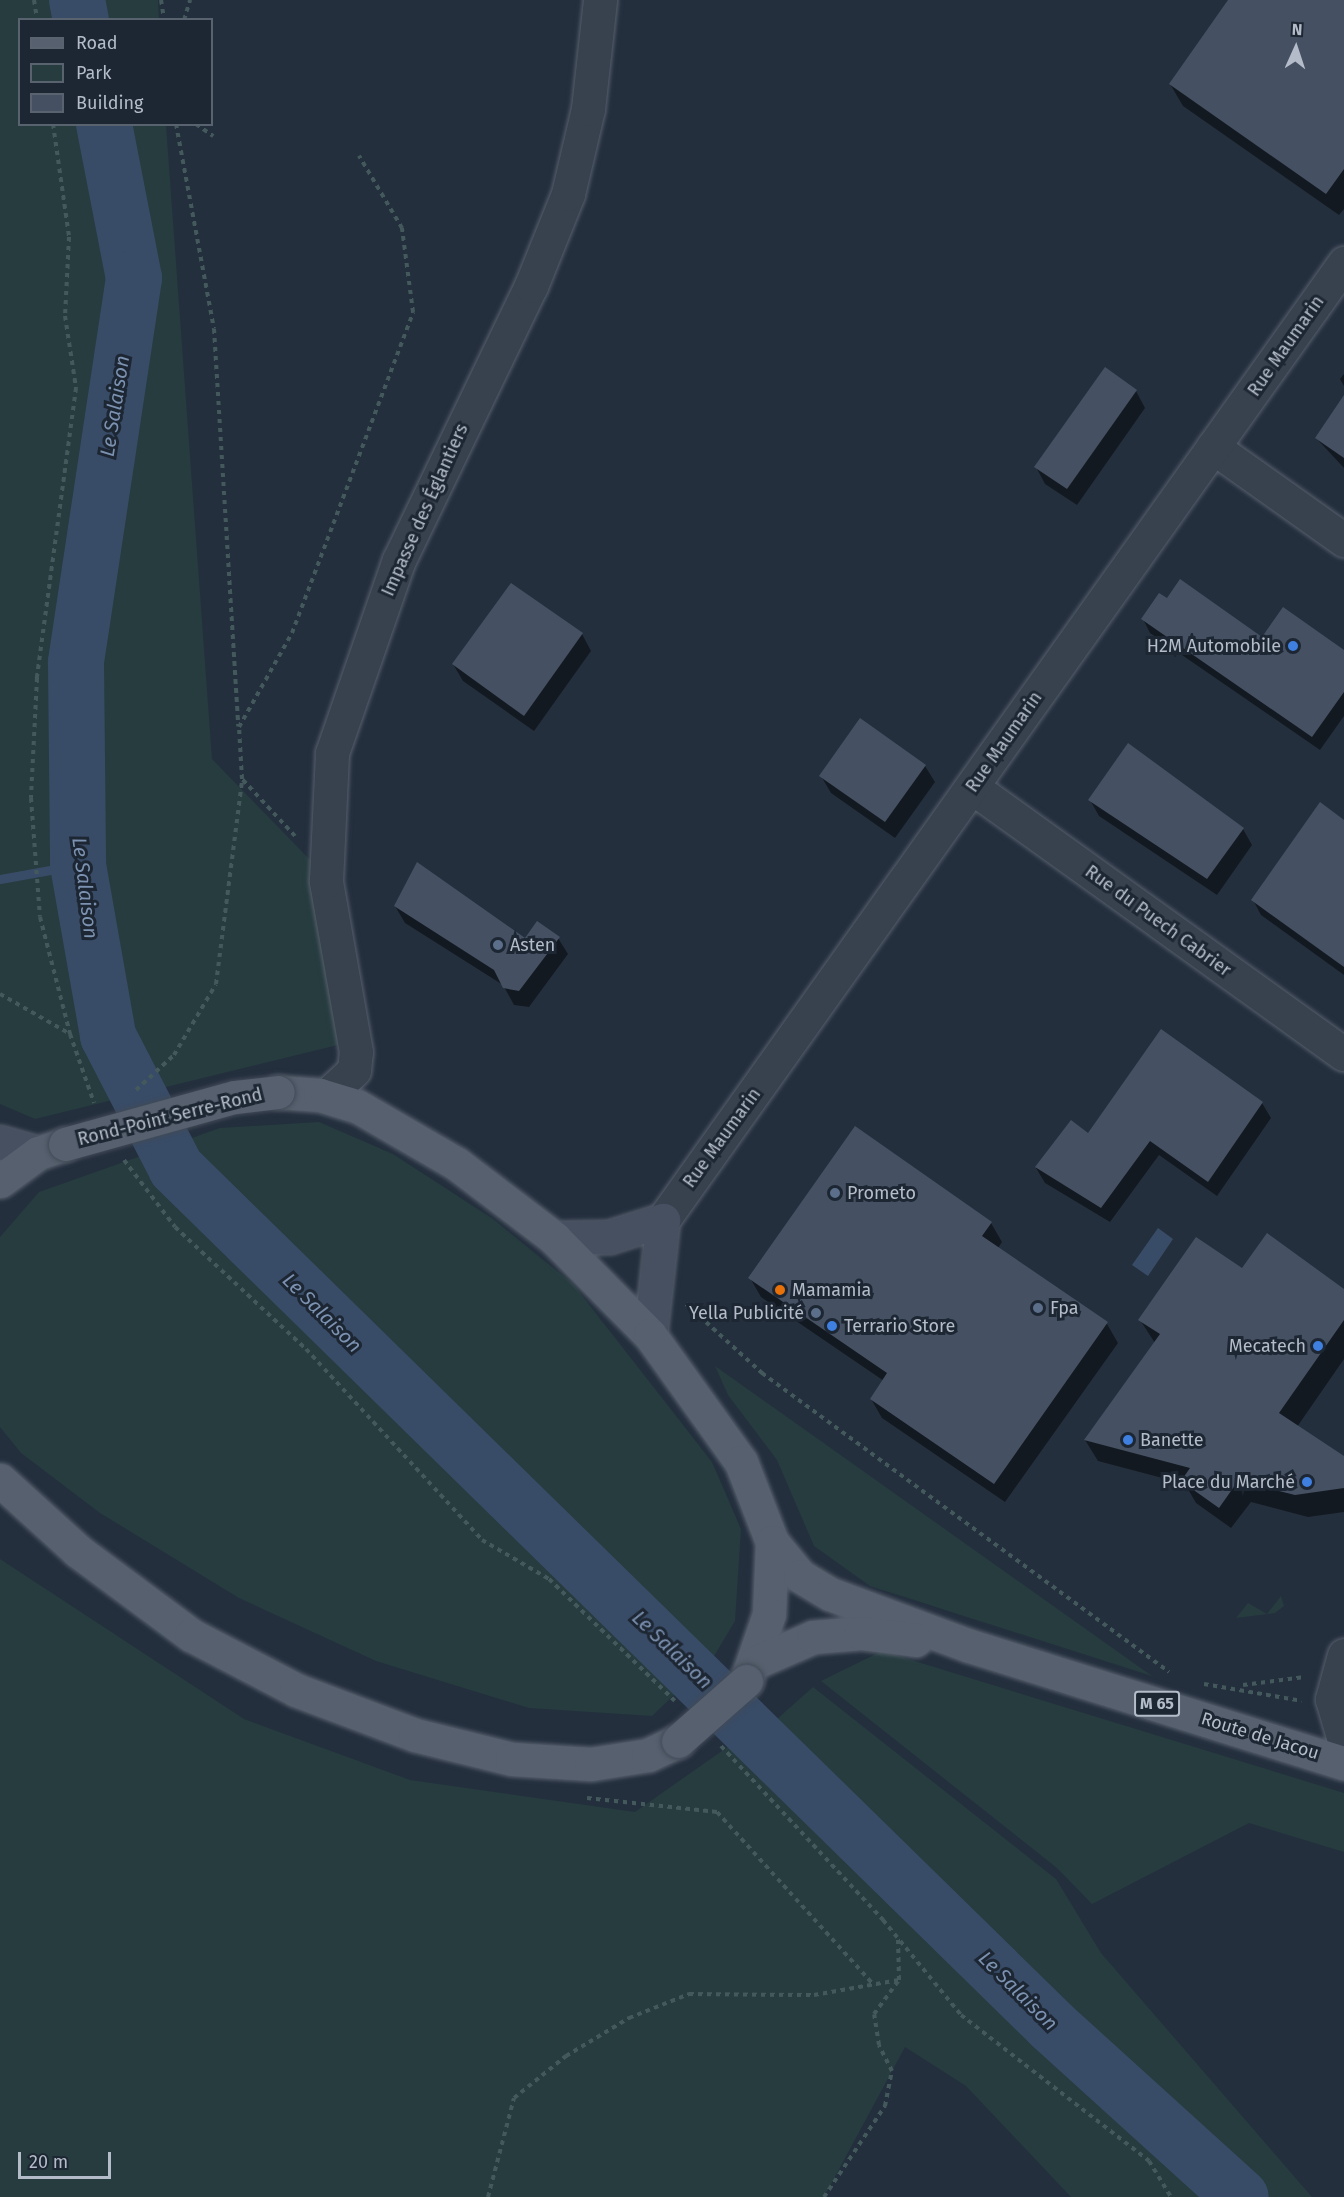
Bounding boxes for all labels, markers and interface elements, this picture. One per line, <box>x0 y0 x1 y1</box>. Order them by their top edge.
legend <box>18 18 213 126</box>
north arrow <box>1266 18 1326 78</box>
text: N <box>1291 20 1303 39</box>
text: Road <box>76 32 118 54</box>
text: Park <box>76 62 111 84</box>
text: Building <box>76 92 143 114</box>
street label: Rue Maumarin <box>1243 291 1329 401</box>
water label: Le Salaison <box>95 354 135 458</box>
street label: Impasse des Églantiers <box>377 420 473 600</box>
place label: H2M Automobile <box>1147 635 1281 657</box>
marker: H2M Automobile <box>1286 639 1300 653</box>
street label: Rue Maumarin <box>961 687 1047 797</box>
water label: Le Salaison <box>67 836 103 940</box>
street label: Rue du Puech Cabrier <box>1081 861 1235 981</box>
place label: Asten <box>510 934 555 956</box>
marker: Asten <box>491 938 505 952</box>
street label: Rond-Point Serre-Rond <box>75 1084 265 1150</box>
street label: Rue Maumarin <box>679 1084 765 1192</box>
place label: Prometo <box>847 1182 916 1204</box>
marker: Prometo <box>828 1186 842 1200</box>
water label: Le Salaison <box>277 1268 367 1358</box>
place label: Mamamia <box>792 1279 871 1301</box>
marker: Mamamia <box>773 1283 787 1297</box>
place label: Fpa <box>1050 1297 1079 1319</box>
marker: Fpa <box>1031 1301 1045 1315</box>
place label: Yella Publicité <box>689 1302 804 1324</box>
marker: Yella Publicité <box>809 1306 823 1320</box>
place label: Terrario Store <box>844 1315 955 1337</box>
marker: Terrario Store <box>825 1319 839 1333</box>
place label: Mecatech <box>1229 1335 1306 1357</box>
marker: Mecatech <box>1311 1339 1325 1353</box>
place label: Banette <box>1140 1429 1204 1451</box>
marker: Banette <box>1121 1433 1135 1447</box>
place label: Place du Marché <box>1162 1471 1295 1493</box>
marker: Place du Marché <box>1300 1475 1314 1489</box>
water label: Le Salaison <box>627 1606 717 1694</box>
road number: M 65 <box>1133 1691 1181 1717</box>
street label: Route de Jacou <box>1198 1708 1322 1764</box>
water label: Le Salaison <box>973 1946 1063 2036</box>
scale bar <box>21 2140 114 2178</box>
text: 20 m <box>29 2151 68 2173</box>

